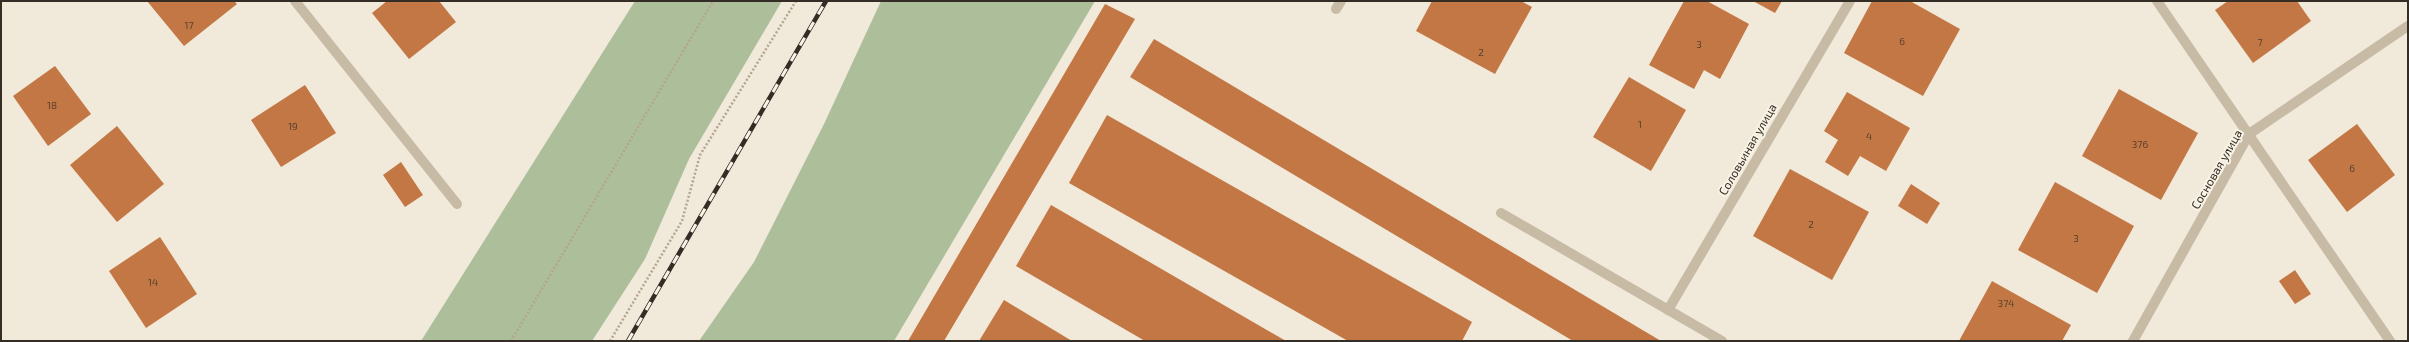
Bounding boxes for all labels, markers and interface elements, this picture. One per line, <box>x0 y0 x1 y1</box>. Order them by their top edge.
house number: 17 <box>184 19 194 31</box>
house number: 6 <box>1899 35 1905 47</box>
house number: 7 <box>2257 36 2263 48</box>
house number: 3 <box>1696 38 1702 50</box>
house number: 2 <box>1478 46 1484 58</box>
house number: 18 <box>47 99 57 111</box>
street label: Соловьиная улица <box>1715 101 1780 198</box>
house number: 1 <box>1638 118 1642 130</box>
house number: 19 <box>288 120 298 132</box>
street label: Сосновая улица <box>2188 127 2245 212</box>
house number: 4 <box>1866 130 1872 142</box>
house number: 376 <box>2132 138 2148 150</box>
house number: 6 <box>2349 162 2355 174</box>
house number: 2 <box>1808 218 1814 230</box>
house number: 3 <box>2073 232 2079 244</box>
house number: 14 <box>148 276 158 288</box>
house number: 374 <box>1998 297 2014 309</box>

